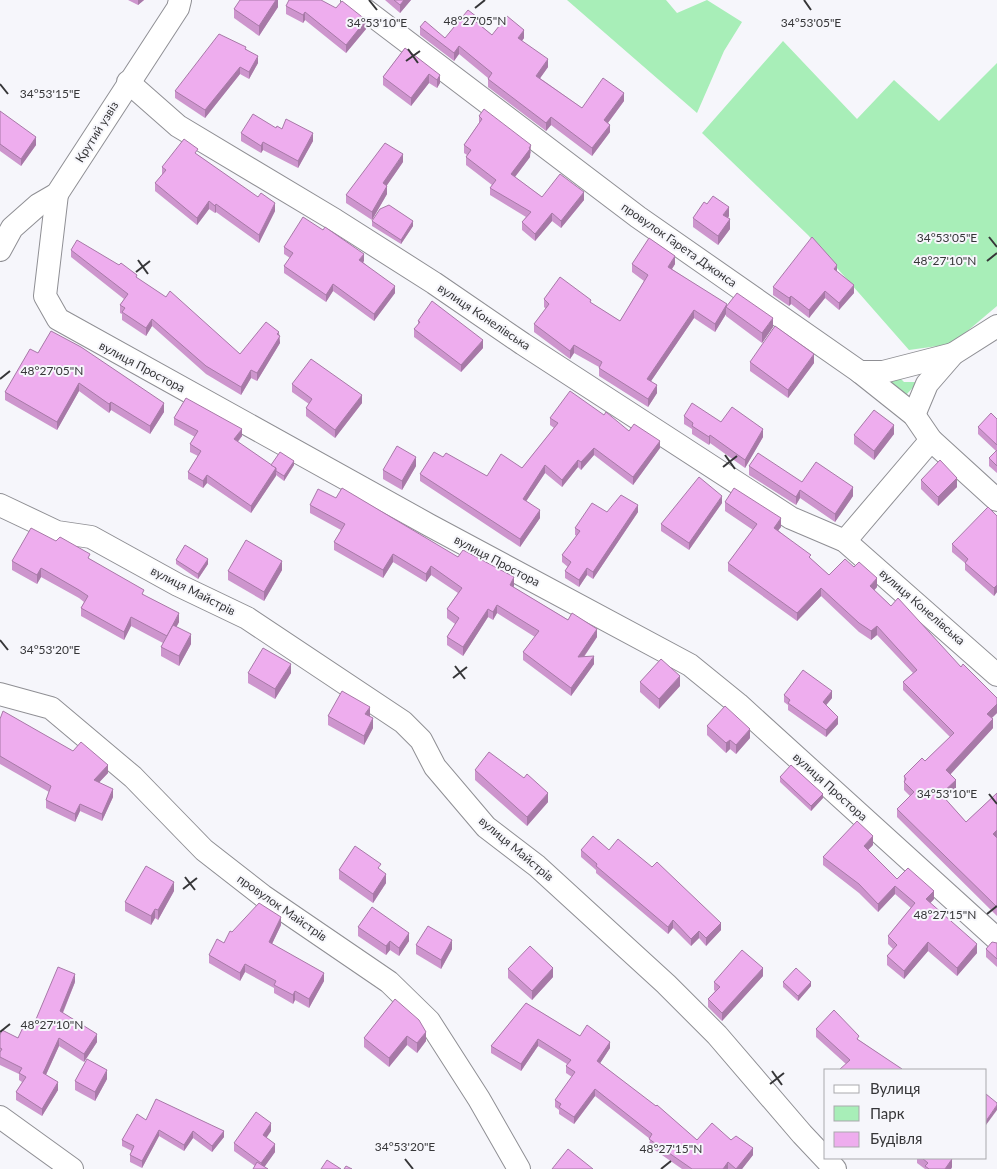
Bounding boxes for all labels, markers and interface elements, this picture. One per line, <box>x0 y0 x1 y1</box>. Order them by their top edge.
text: 48°27'05"N <box>444 13 506 28</box>
text: 34°53'10"E <box>347 15 407 30</box>
text: 34°53'05"E <box>781 15 841 30</box>
text: 34°53'15"E <box>20 86 80 101</box>
street label: Крутий узвіз <box>72 98 121 165</box>
street label: провулок Гарета Джонса <box>619 199 740 290</box>
text: 34°53'05"E <box>917 230 977 245</box>
text: 48°27'10"N <box>914 253 976 268</box>
street label: вулиця Конелівська <box>435 280 534 353</box>
street label: вулиця Простора <box>97 338 188 395</box>
text: 48°27'05"N <box>21 363 83 378</box>
street label: вулиця Простора <box>452 532 543 589</box>
street label: вулиця Майстрів <box>148 563 238 618</box>
street label: вулиця Конелівська <box>876 565 968 648</box>
text: 34°53'20"E <box>20 642 80 657</box>
street label: вулиця Простора <box>790 749 871 824</box>
text: 34°53'10"E <box>917 786 977 801</box>
street label: вулиця Майстрів <box>476 813 557 884</box>
street label: провулок Майстрів <box>235 871 330 944</box>
text: 48°27'15"N <box>914 907 976 922</box>
text: 48°27'10"N <box>21 1017 83 1032</box>
legend <box>824 1069 987 1159</box>
text: Вулиця <box>870 1079 920 1097</box>
text: Парк <box>870 1104 905 1122</box>
text: Будівля <box>870 1129 922 1147</box>
text: 34°53'20"E <box>375 1139 435 1154</box>
text: 48°27'15"N <box>640 1141 702 1156</box>

